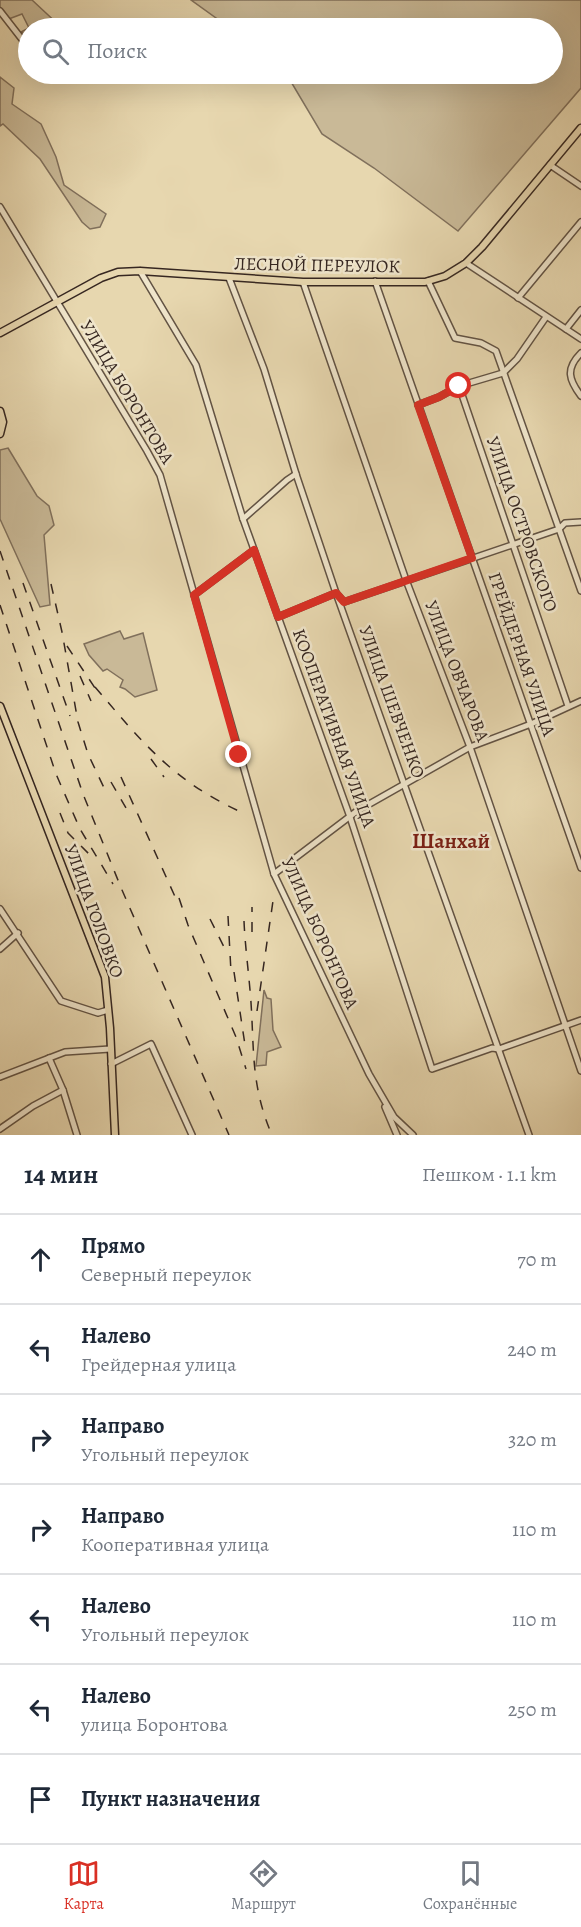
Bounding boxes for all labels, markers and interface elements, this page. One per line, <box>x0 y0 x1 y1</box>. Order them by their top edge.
search box <box>18 18 563 84</box>
icon: search <box>39 35 72 68</box>
text: Поиск <box>87 36 147 66</box>
street label: ЛЕСНОЙ ПЕРЕУЛОК <box>234 252 401 278</box>
street label: УЛИЦА БОРОНТОВА <box>74 316 180 469</box>
route start <box>445 372 471 398</box>
street label: УЛИЦА ОСТРОВСКОГО <box>481 433 563 615</box>
street label: ГРЕЙДЕРНАЯ УЛИЦА <box>483 569 561 740</box>
street label: УЛИЦА ОВЧАРОВА <box>419 597 495 745</box>
street label: УЛИЦА ШЕВЧЕНКО <box>353 622 431 782</box>
street label: КООПЕРАТИВНАЯ УЛИЦА <box>287 625 381 831</box>
route end <box>225 741 251 767</box>
district label: Шанхай <box>412 827 490 855</box>
street label: УЛИЦА ГОЛОВКО <box>59 841 129 981</box>
street label: УЛИЦА БОРОНТОВА <box>276 853 364 1013</box>
text: 14 мин <box>24 1157 98 1192</box>
text: Пешком · 1.1 km <box>422 1161 557 1188</box>
text: Прямо <box>81 1231 145 1261</box>
icon: ahead <box>24 1243 57 1276</box>
text: 70 m <box>517 1246 557 1273</box>
text: Северный переулок <box>81 1261 252 1288</box>
text: Налево <box>81 1321 151 1351</box>
icon: left <box>24 1333 57 1366</box>
text: 240 m <box>507 1336 557 1363</box>
text: Грейдерная улица <box>81 1351 236 1378</box>
text: Направо <box>81 1411 164 1441</box>
icon: right <box>24 1423 57 1456</box>
text: 320 m <box>508 1426 557 1453</box>
text: Угольный переулок <box>81 1441 249 1468</box>
text: Направо <box>81 1501 164 1531</box>
icon: right <box>24 1513 57 1546</box>
text: 110 m <box>512 1516 557 1543</box>
text: Кооперативная улица <box>81 1531 269 1558</box>
text: Налево <box>81 1591 151 1621</box>
icon: left <box>24 1603 57 1636</box>
text: 110 m <box>512 1606 557 1633</box>
text: Угольный переулок <box>81 1621 249 1648</box>
text: Налево <box>81 1681 151 1711</box>
icon: left <box>24 1693 57 1726</box>
text: 250 m <box>508 1696 557 1723</box>
text: улица Боронтова <box>81 1711 228 1738</box>
icon: arrive <box>24 1783 57 1816</box>
text: Пункт назначения <box>81 1784 260 1814</box>
tab: Карта <box>64 1857 104 1915</box>
tab: Маршрут <box>231 1857 296 1915</box>
tab: Сохранённые <box>423 1857 517 1915</box>

